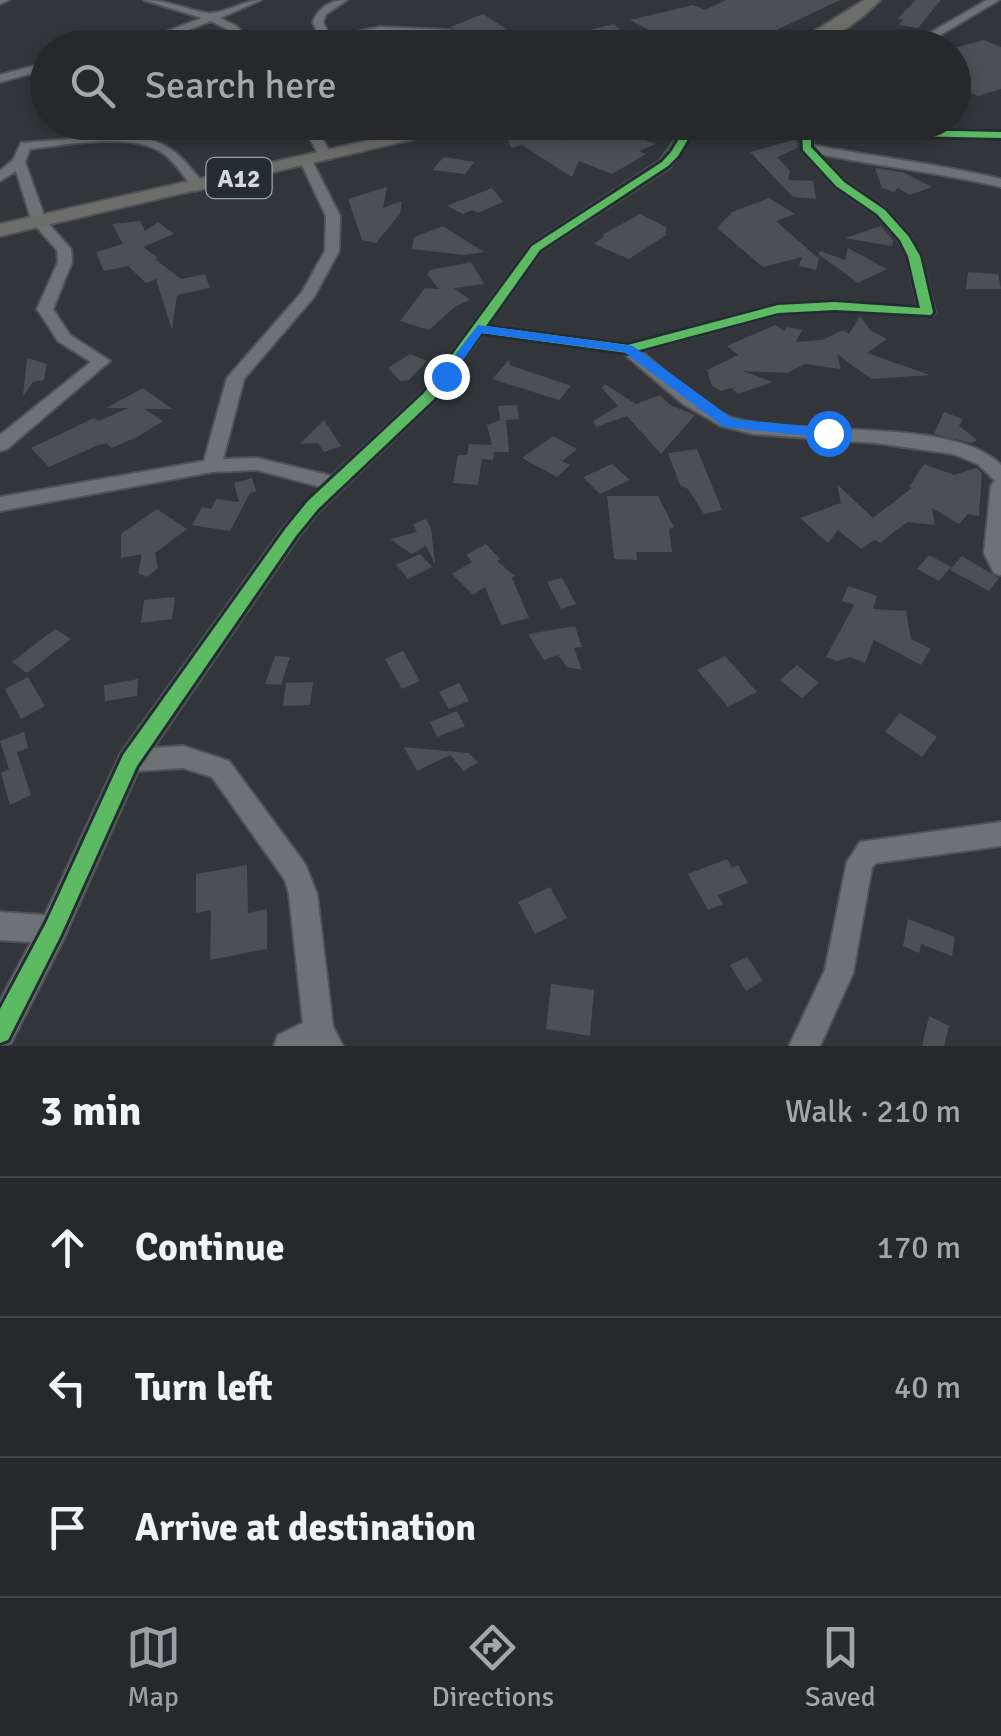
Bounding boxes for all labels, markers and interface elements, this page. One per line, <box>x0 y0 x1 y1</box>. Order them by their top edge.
search box <box>30 30 971 140</box>
icon: search <box>65 58 120 113</box>
text: Search here <box>145 62 337 109</box>
road number: A12 <box>206 158 272 198</box>
route end <box>424 354 470 400</box>
route start <box>806 411 852 457</box>
text: 3 min <box>40 1086 141 1137</box>
text: Walk · 210 m <box>785 1092 961 1131</box>
icon: ahead <box>40 1220 95 1275</box>
text: Continue <box>135 1224 285 1271</box>
text: 170 m <box>877 1228 961 1267</box>
icon: left <box>40 1360 95 1415</box>
text: Turn left <box>135 1364 273 1411</box>
text: 40 m <box>894 1368 961 1407</box>
icon: arrive <box>40 1500 95 1555</box>
text: Arrive at destination <box>135 1504 476 1551</box>
tab: Map <box>126 1620 181 1714</box>
tab: Directions <box>432 1620 554 1714</box>
tab: Saved <box>805 1620 875 1714</box>

